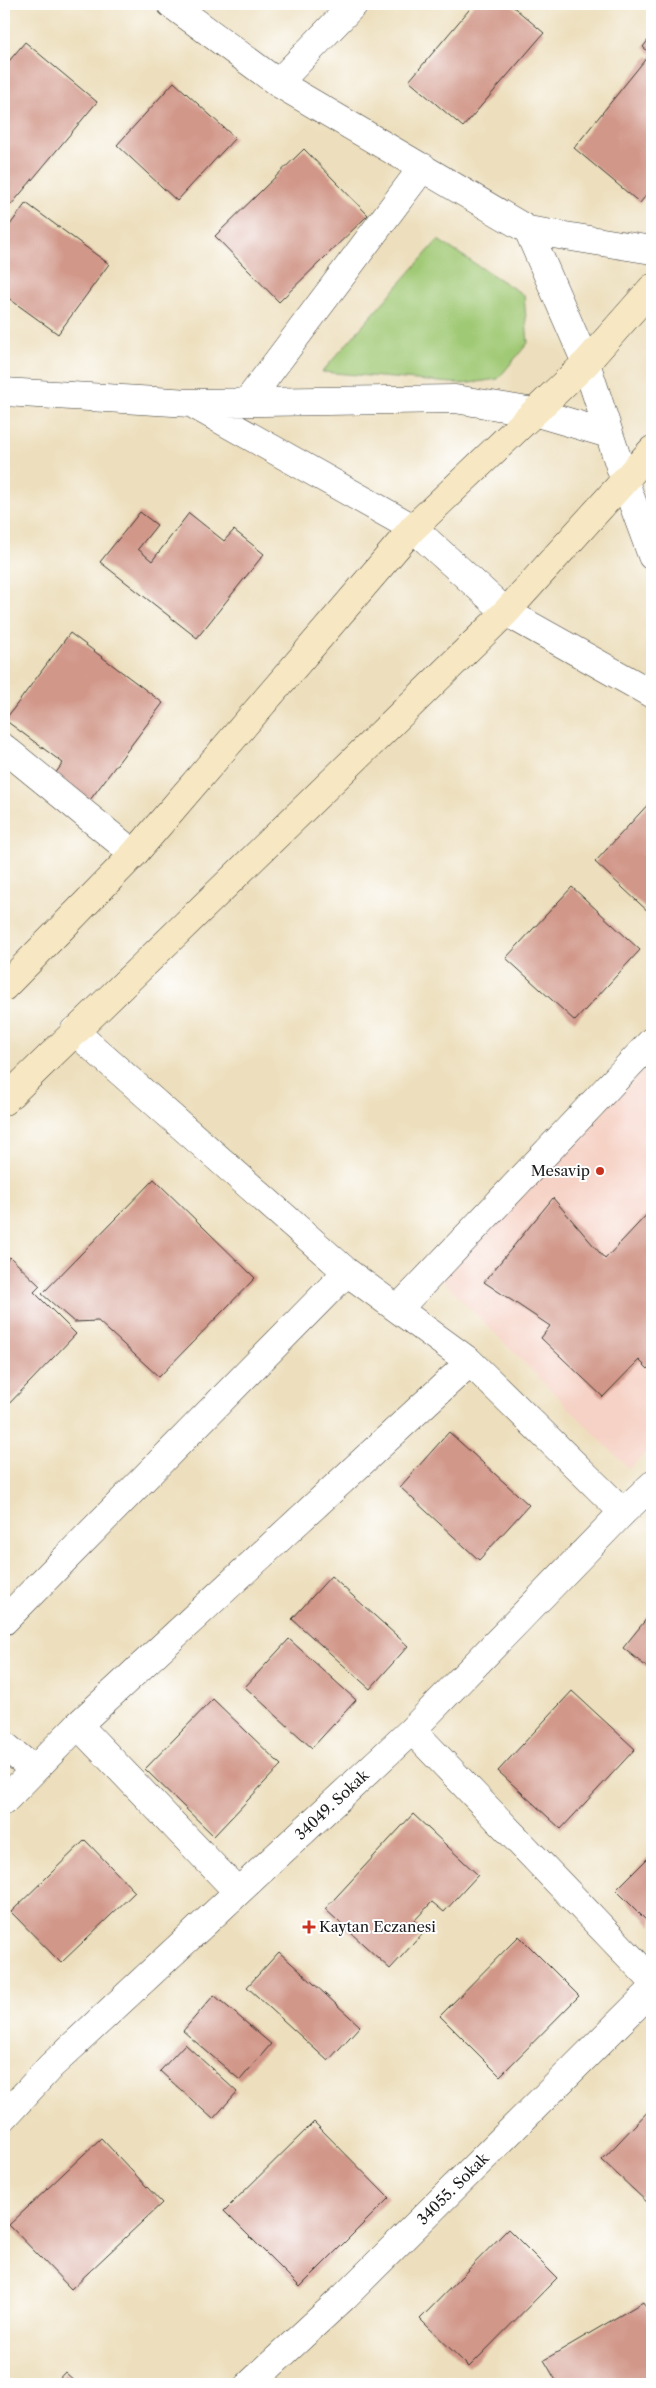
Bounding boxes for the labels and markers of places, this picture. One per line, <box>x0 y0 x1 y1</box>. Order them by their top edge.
place label: Mesavip <box>531 1161 590 1180</box>
marker: Mesavip <box>594 1165 606 1177</box>
place label: Kaytan Eczanesi <box>319 1917 436 1936</box>
marker: Kaytan Eczanesi <box>303 1921 315 1933</box>

